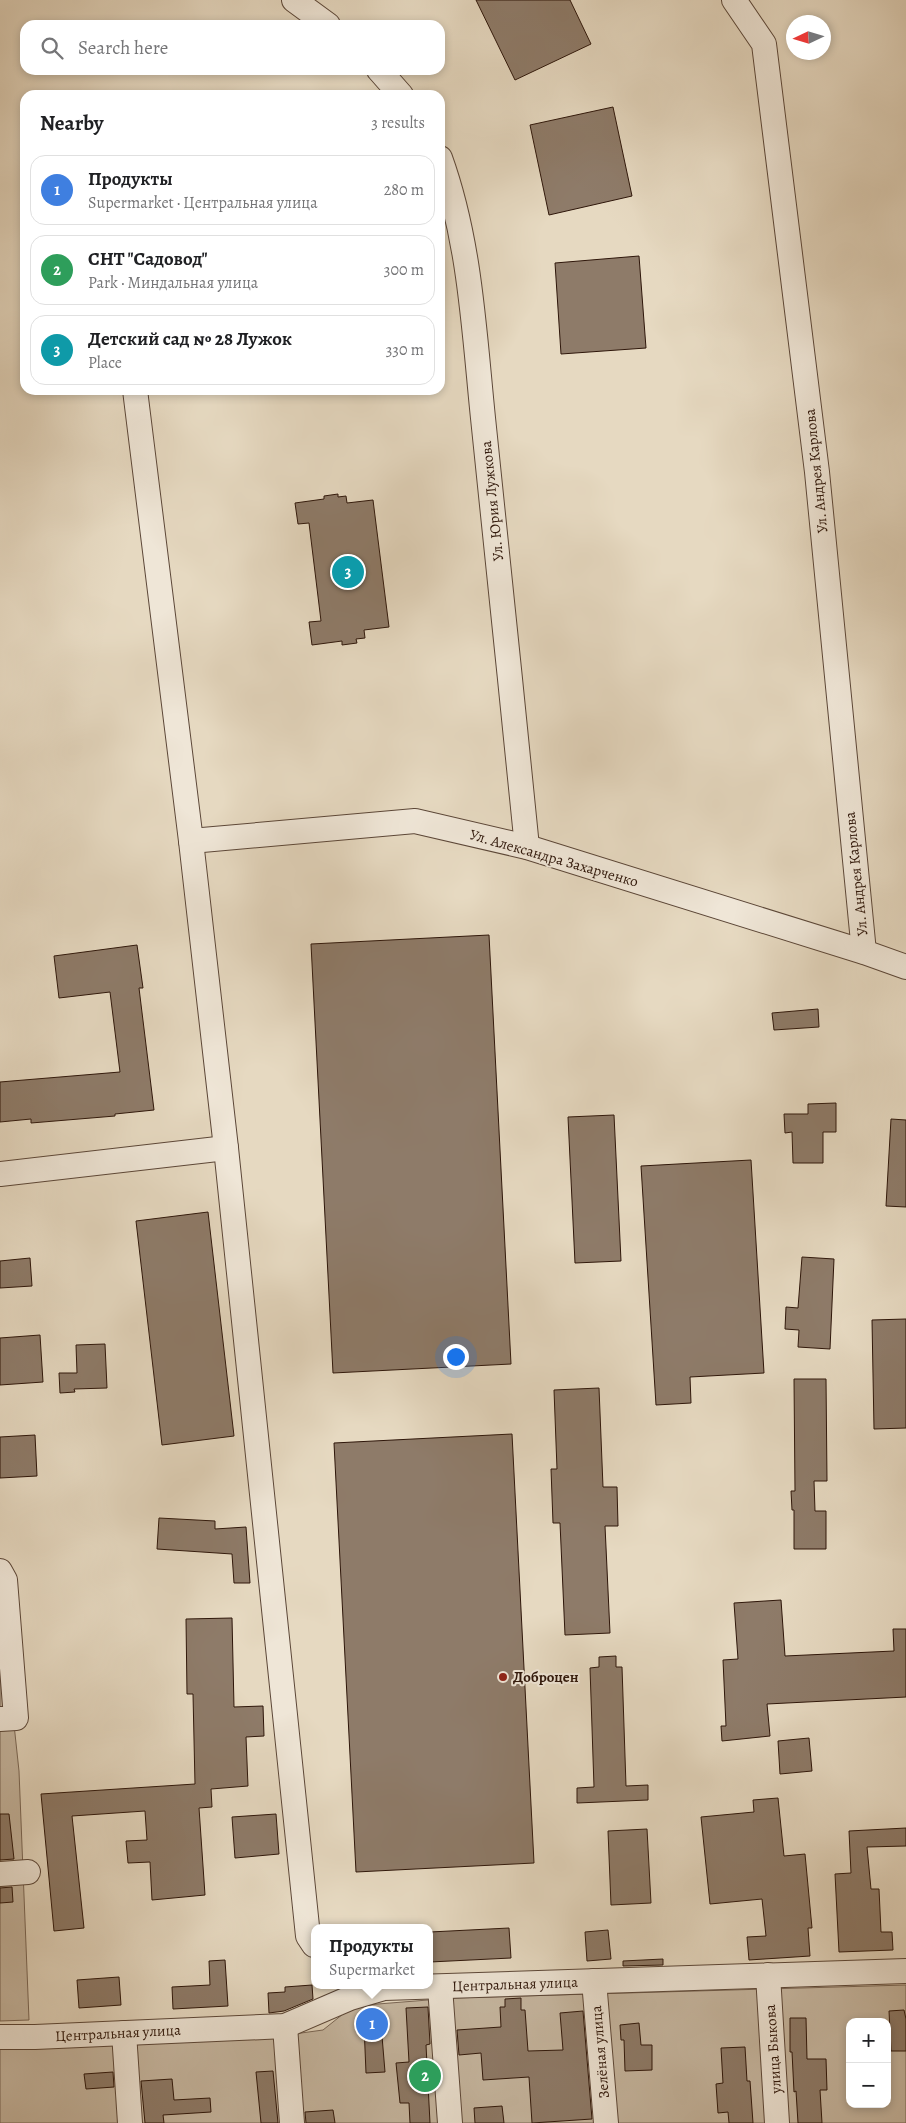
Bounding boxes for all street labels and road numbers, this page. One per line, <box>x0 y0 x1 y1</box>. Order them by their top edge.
street label: Ул. Андрея Карлова <box>800 408 832 534</box>
street label: Ул. Юрия Лужкова <box>476 440 508 562</box>
street label: Ул. Андрея Карлова <box>840 811 872 937</box>
street label: Ул. Александра Захарченко <box>467 824 641 892</box>
street label: Центральная улица <box>452 1972 578 1996</box>
street label: улица Быкова <box>760 2004 786 2095</box>
street label: Зелёная улица <box>586 2005 614 2099</box>
street label: Центральная улица <box>55 2020 181 2046</box>

